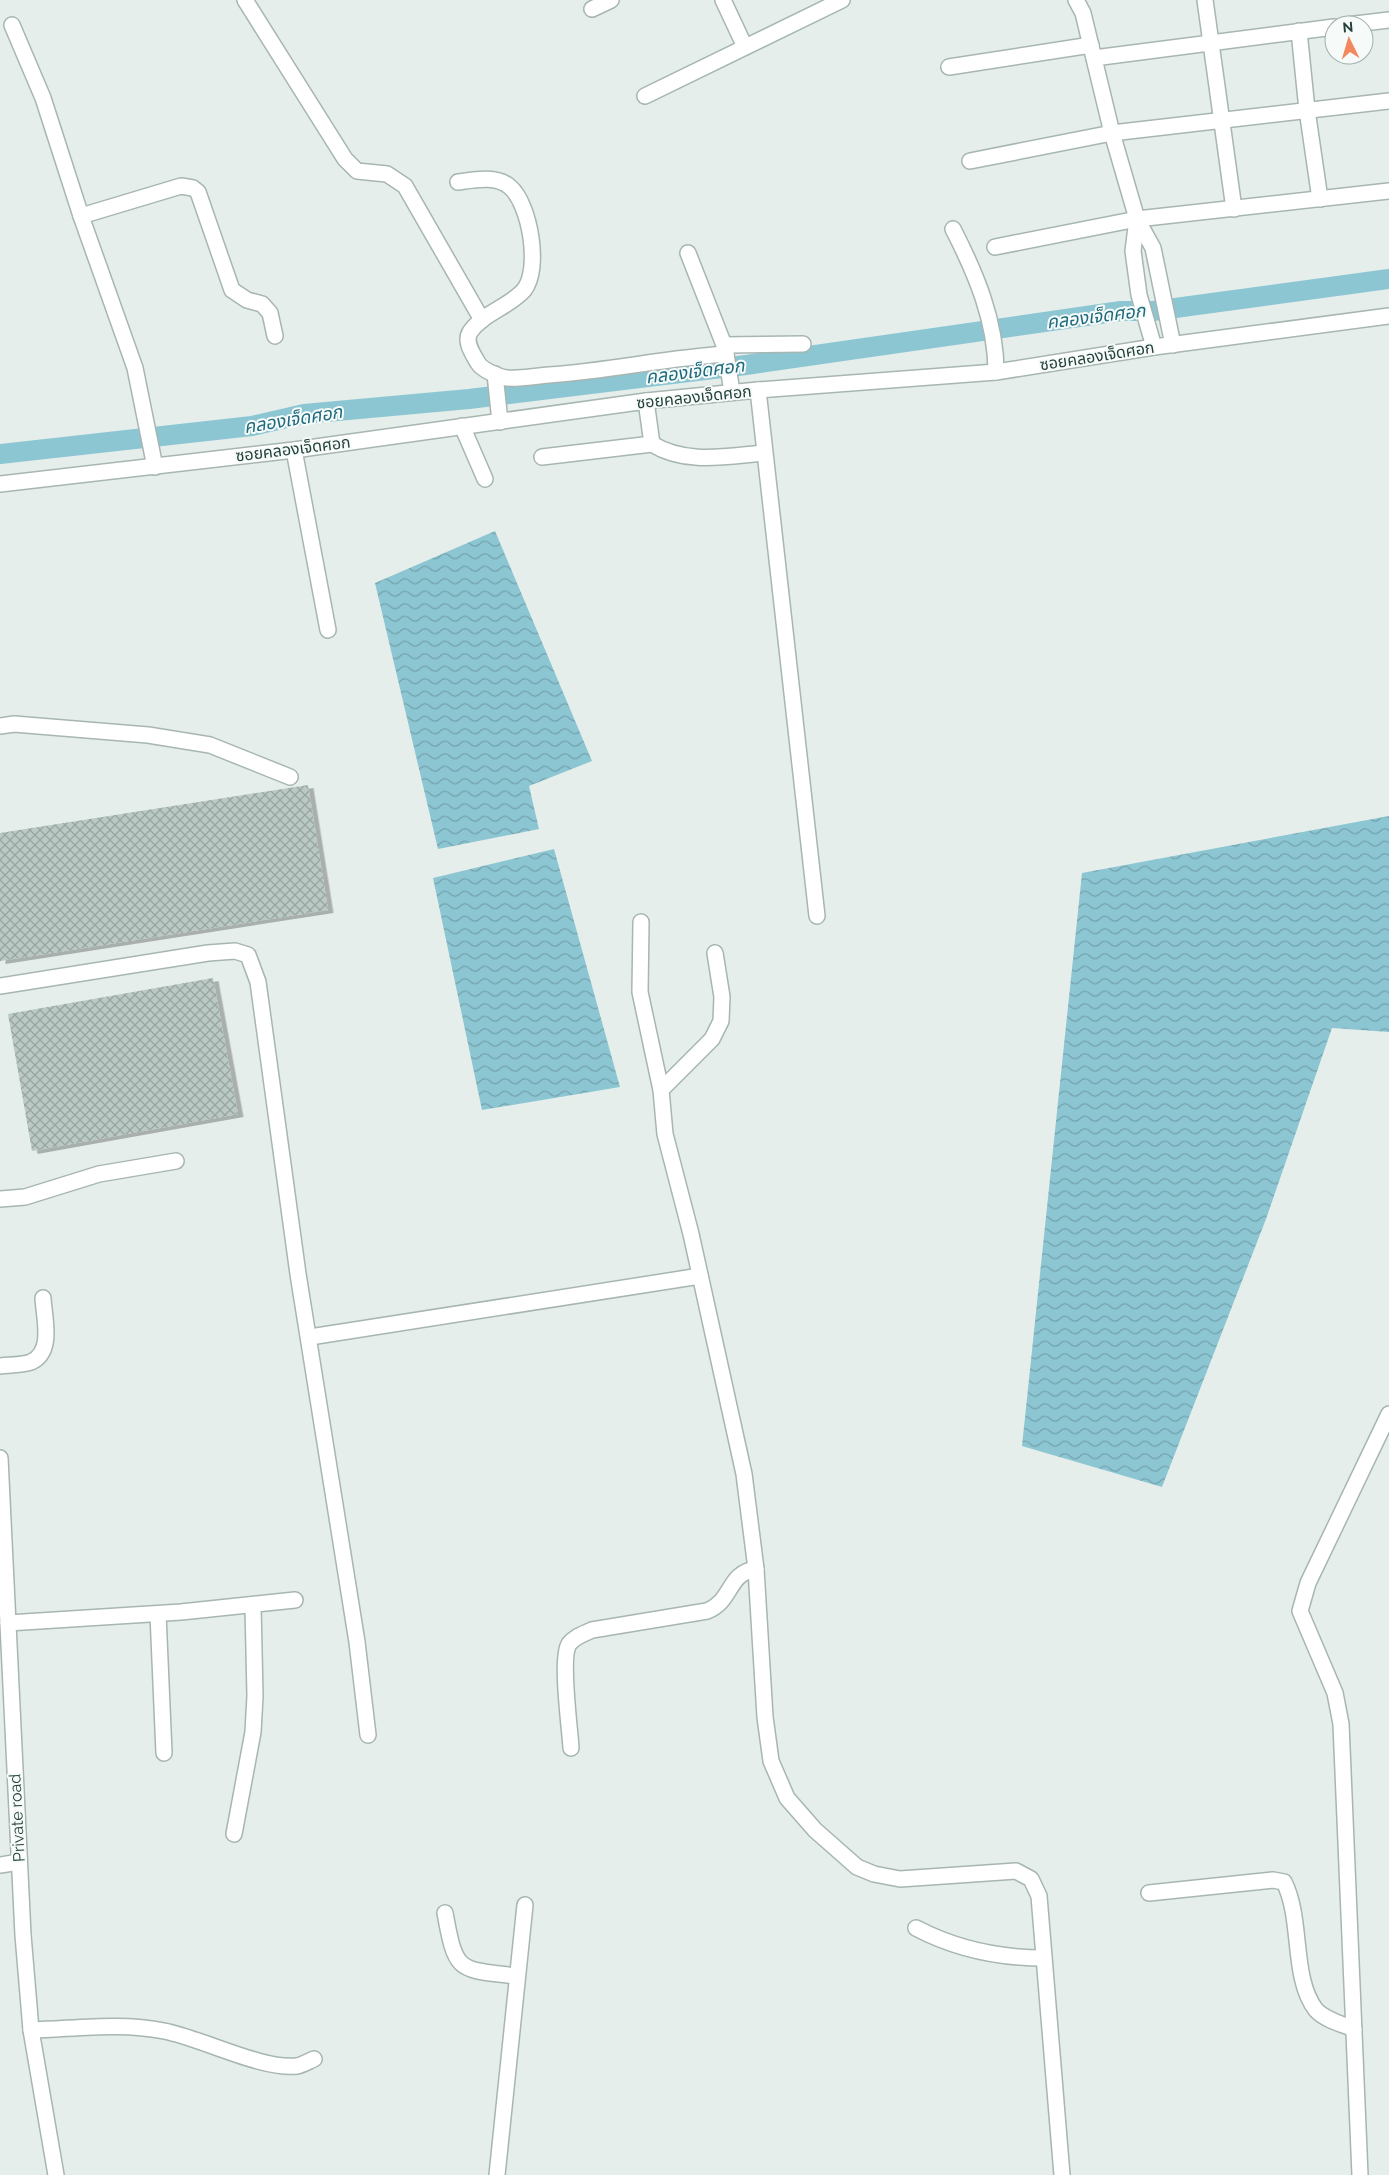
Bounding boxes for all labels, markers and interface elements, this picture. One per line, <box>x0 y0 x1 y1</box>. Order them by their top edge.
north arrow <box>1324 15 1374 65</box>
text: N <box>1342 19 1354 35</box>
water label: คลองเจ็ดศอก <box>1045 299 1148 332</box>
street label: ซอยคลองเจ็ดศอก <box>1038 338 1156 374</box>
water label: คลองเจ็ดศอก <box>644 354 747 387</box>
street label: ซอยคลองเจ็ดศอก <box>635 382 753 412</box>
water label: คลองเจ็ดศอก <box>242 401 345 437</box>
street label: ซอยคลองเจ็ดศอก <box>234 433 352 465</box>
street label: Private road <box>5 1773 29 1863</box>

